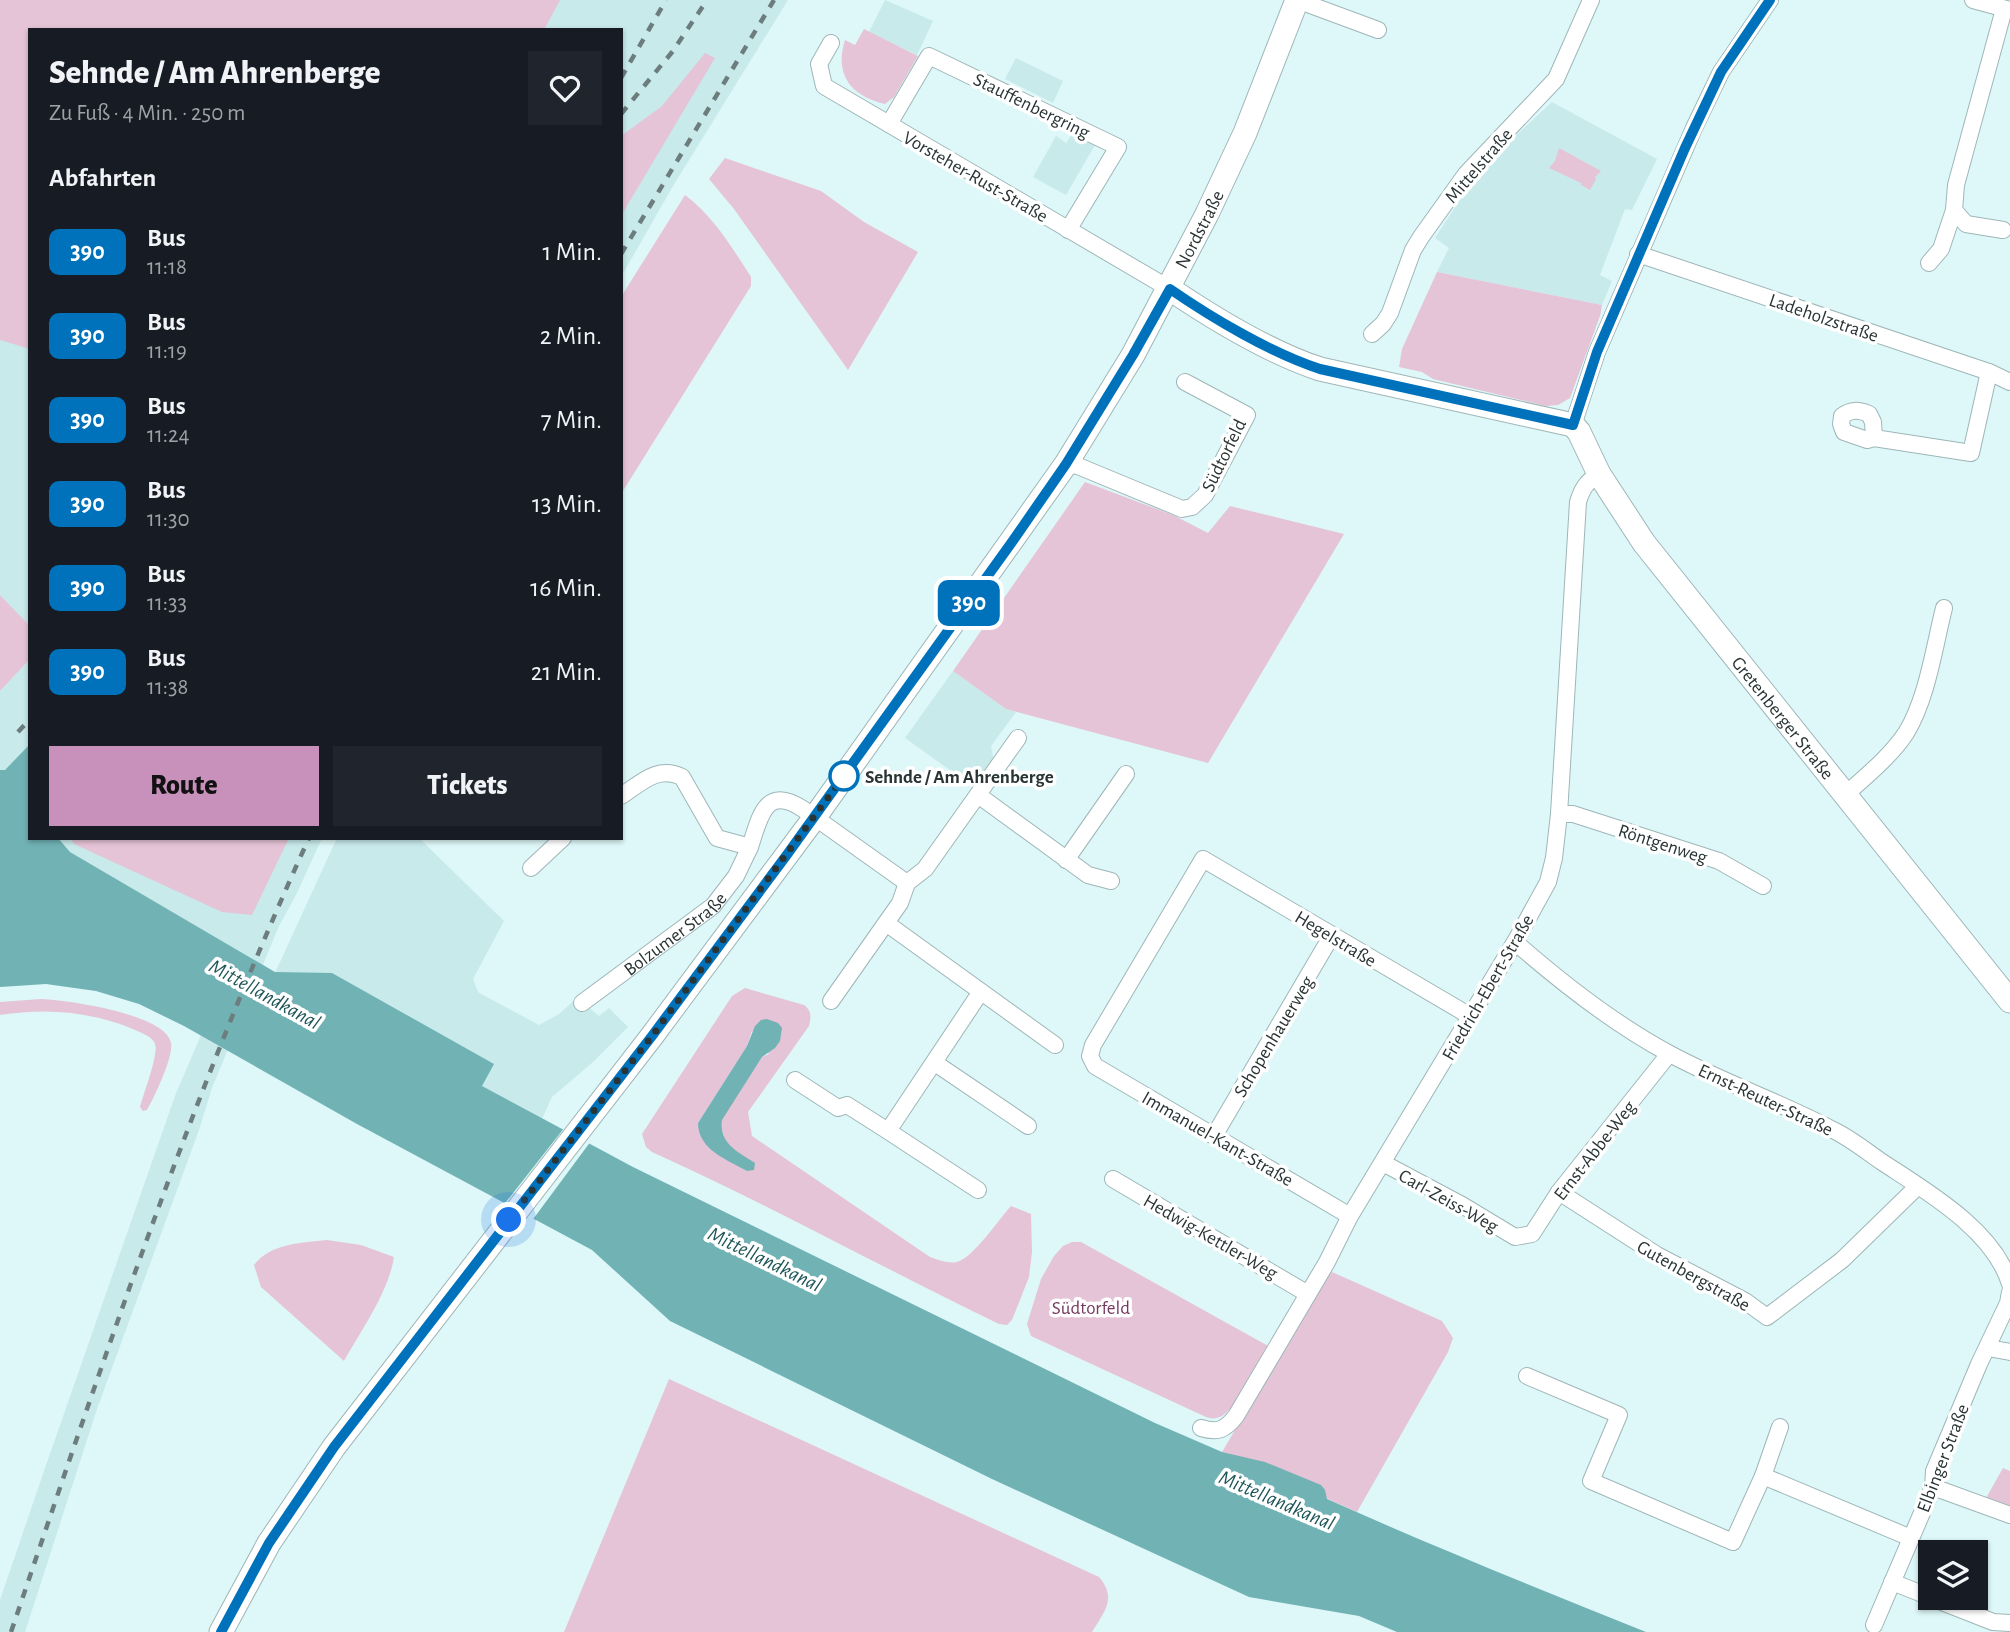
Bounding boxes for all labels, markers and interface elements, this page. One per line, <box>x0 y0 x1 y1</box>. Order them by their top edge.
button: heart <box>528 51 602 125</box>
text: Sehnde / Am Ahrenberge <box>49 57 381 90</box>
street label: Stauffenbergring <box>970 70 1093 143</box>
text: Zu Fuß · 4 Min. · 250 m <box>49 102 246 125</box>
street label: Mittelstraße <box>1442 125 1516 207</box>
street label: Vorsteher-Rust-Straße <box>900 128 1051 226</box>
text: Abfahrten <box>49 165 156 191</box>
street label: Nordstraße <box>1172 188 1228 272</box>
text: Bus <box>147 225 186 251</box>
text: 1 Min. <box>543 239 602 265</box>
text: 390 <box>70 240 105 264</box>
text: 11:18 <box>147 256 187 279</box>
street label: Ladeholzstraße <box>1766 291 1881 346</box>
text: Bus <box>147 309 186 335</box>
text: 2 Min. <box>540 323 602 349</box>
text: 390 <box>70 324 105 348</box>
text: 11:19 <box>147 340 187 363</box>
text: Bus <box>147 393 186 419</box>
text: 7 Min. <box>541 407 602 433</box>
text: 390 <box>70 408 105 432</box>
street label: Südtorfeld <box>1199 416 1250 495</box>
text: 11:24 <box>147 424 190 447</box>
text: Bus <box>147 477 186 503</box>
text: 13 Min. <box>532 491 602 517</box>
text: 390 <box>70 492 105 516</box>
text: 11:30 <box>147 508 190 531</box>
text: Bus <box>147 561 186 587</box>
text: 16 Min. <box>530 575 602 601</box>
text: 390 <box>70 576 105 600</box>
line badge: 390 <box>929 580 1009 626</box>
text: 390 <box>952 591 986 615</box>
text: 11:33 <box>147 592 187 615</box>
text: Bus <box>147 645 186 671</box>
street label: Gretenberger Straße <box>1728 653 1837 783</box>
text: 21 Min. <box>531 659 602 685</box>
text: 390 <box>70 660 105 684</box>
text: 11:38 <box>147 676 188 699</box>
button: Route <box>49 746 319 826</box>
button: Tickets <box>333 746 602 826</box>
marker: Sehnde / Am Ahrenberge <box>829 761 859 791</box>
place label: Sehnde / Am Ahrenberge <box>865 768 1054 787</box>
street label: Röntgenweg <box>1616 821 1710 868</box>
street label: Bolzumer Straße <box>621 889 731 980</box>
street label: Hegelstraße <box>1291 908 1379 971</box>
street label: Friedrich-Ebert-Straße <box>1439 912 1538 1064</box>
water label: Mittellandkanal <box>206 955 324 1034</box>
street label: Schopenhauerweg <box>1231 972 1318 1100</box>
street label: Ernst-Reuter-Straße <box>1695 1061 1836 1140</box>
street label: Immanuel-Kant-Straße <box>1138 1088 1296 1190</box>
street label: Ernst-Abbe-Weg <box>1551 1097 1640 1204</box>
street label: Carl-Zeiss-Weg <box>1395 1166 1502 1237</box>
street label: Hedwig-Kettler-Weg <box>1140 1191 1281 1284</box>
your location <box>491 1202 526 1237</box>
water label: Mittellandkanal <box>705 1223 825 1296</box>
street label: Gutenbergstraße <box>1634 1237 1753 1315</box>
park label: Südtorfeld <box>1052 1299 1130 1318</box>
street label: Elbinger Straße <box>1914 1402 1973 1515</box>
water label: Mittellandkanal <box>1216 1467 1338 1534</box>
map controls <box>1918 1540 1988 1610</box>
button: layers <box>1918 1540 1988 1610</box>

